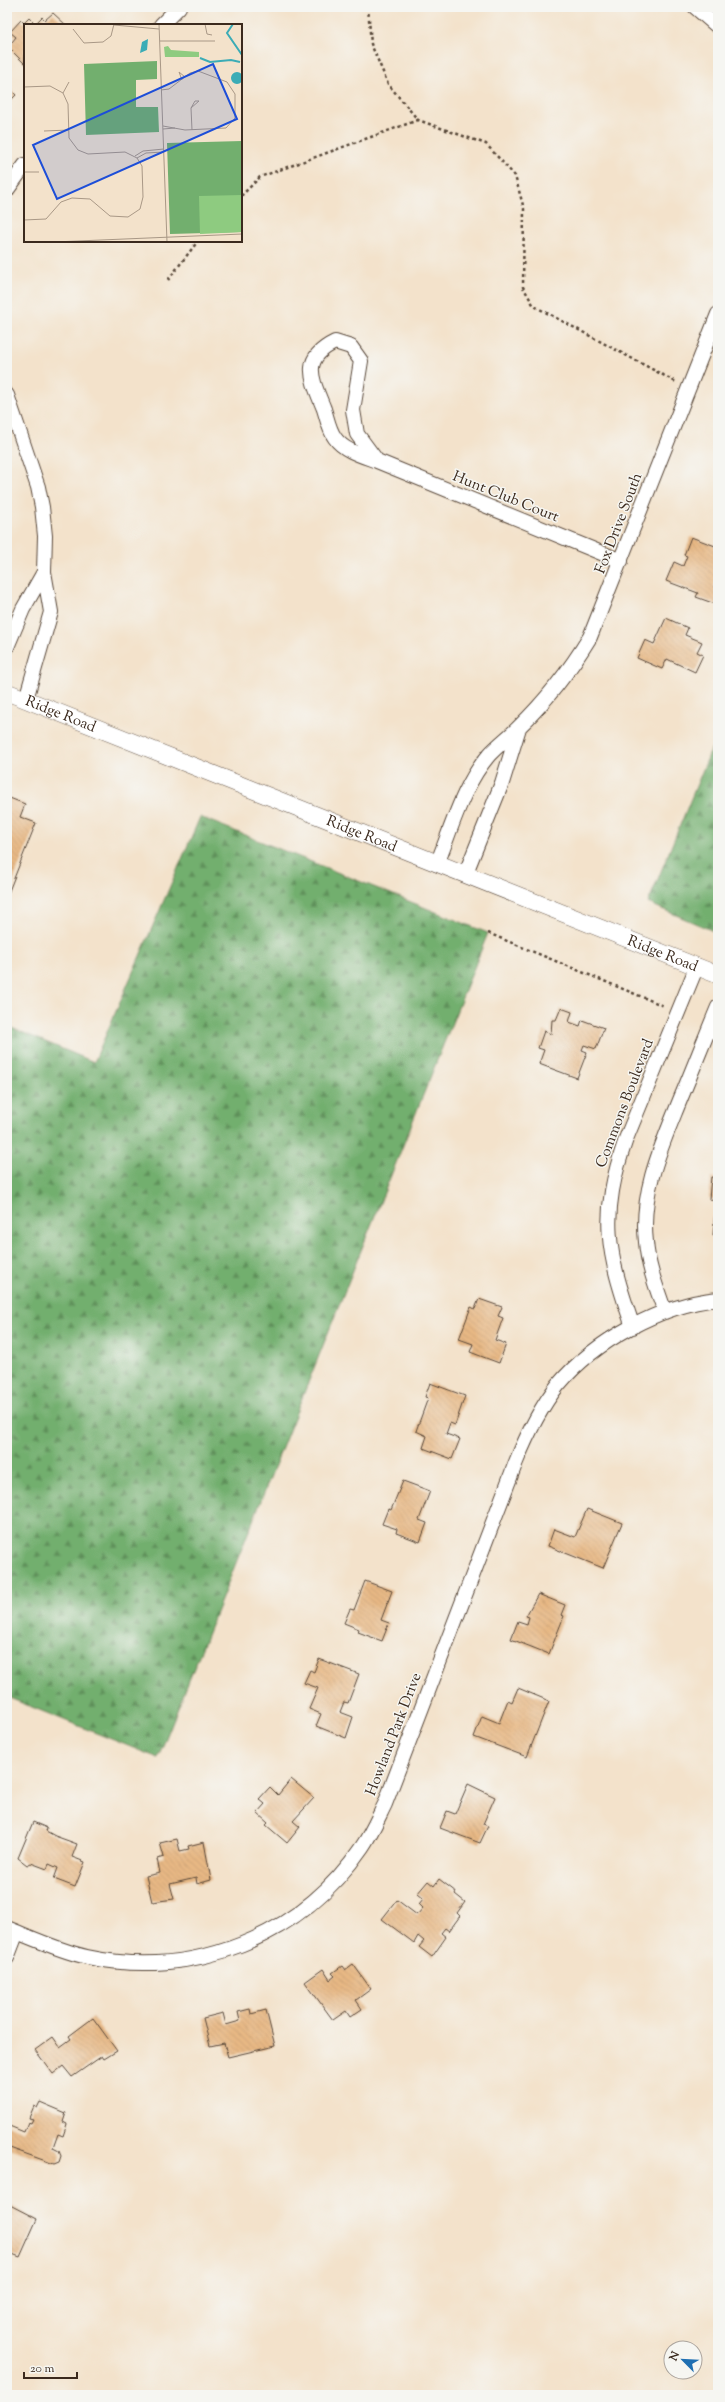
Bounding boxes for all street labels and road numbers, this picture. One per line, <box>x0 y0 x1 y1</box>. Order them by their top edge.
street label: Hunt Club Court <box>449 467 562 528</box>
street label: Fox Drive South <box>591 470 648 577</box>
street label: Ridge Road <box>22 691 99 739</box>
street label: Ridge Road <box>323 811 400 858</box>
street label: Ridge Road <box>624 931 701 978</box>
street label: Commons Boulevard <box>591 1036 660 1171</box>
street label: Howland Park Drive <box>361 1670 428 1799</box>

